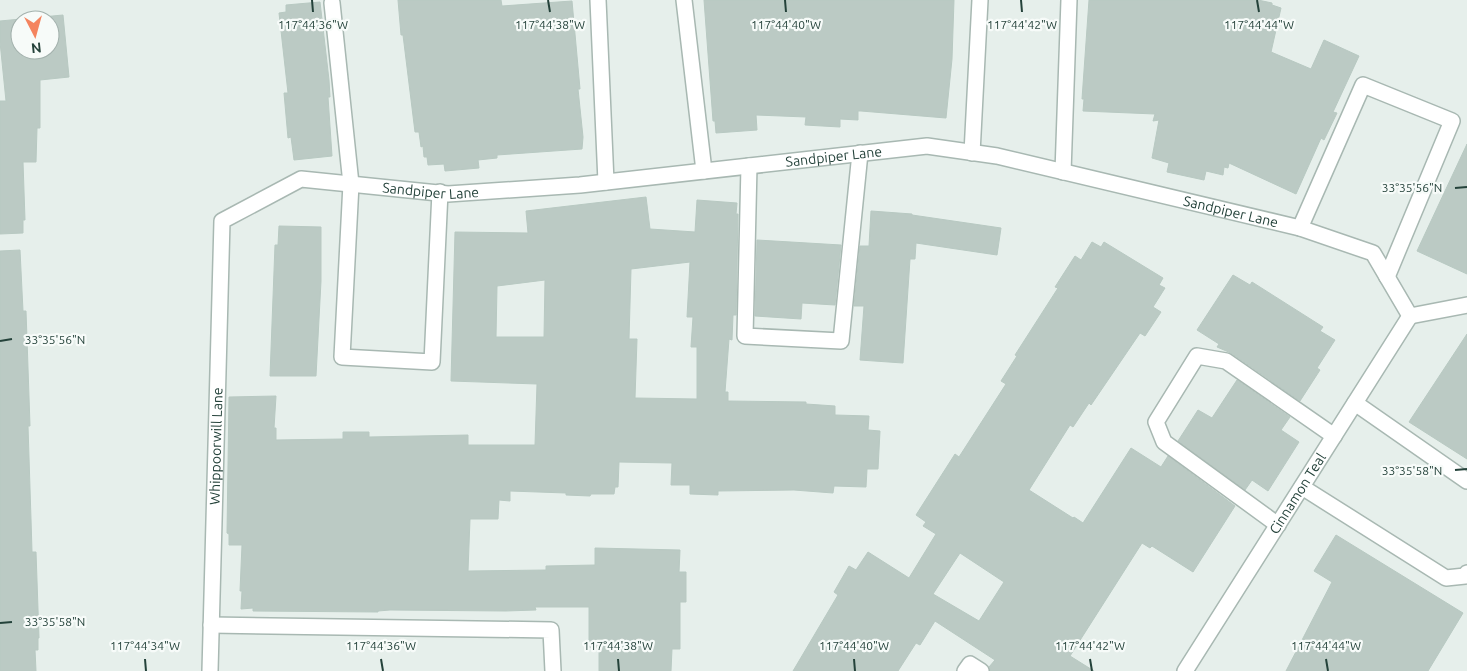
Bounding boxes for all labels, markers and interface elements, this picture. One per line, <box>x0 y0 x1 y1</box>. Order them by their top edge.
north arrow <box>10 10 60 60</box>
text: 117°44'36"W <box>278 18 348 31</box>
text: 117°44'38"W <box>515 18 585 31</box>
text: 117°44'40"W <box>751 18 821 31</box>
text: 117°44'42"W <box>987 18 1057 31</box>
text: 117°44'44"W <box>1224 18 1294 31</box>
text: N <box>30 39 42 56</box>
street label: Sandpiper Lane <box>785 143 883 170</box>
street label: Sandpiper Lane <box>382 179 480 202</box>
text: 33°35'56"N <box>1382 181 1442 194</box>
street label: Sandpiper Lane <box>1182 193 1280 231</box>
text: 33°35'56"N <box>25 333 85 346</box>
street label: Whippoorwill Lane <box>206 387 226 505</box>
street label: Cinnamon Teal <box>1266 450 1329 537</box>
text: 33°35'58"N <box>1382 464 1442 477</box>
text: 33°35'58"N <box>25 615 85 628</box>
text: 117°44'34"W <box>110 639 180 652</box>
text: 117°44'36"W <box>346 639 416 652</box>
text: 117°44'38"W <box>583 639 653 652</box>
text: 117°44'40"W <box>819 639 889 652</box>
text: 117°44'42"W <box>1055 639 1125 652</box>
text: 117°44'44"W <box>1291 639 1361 652</box>

